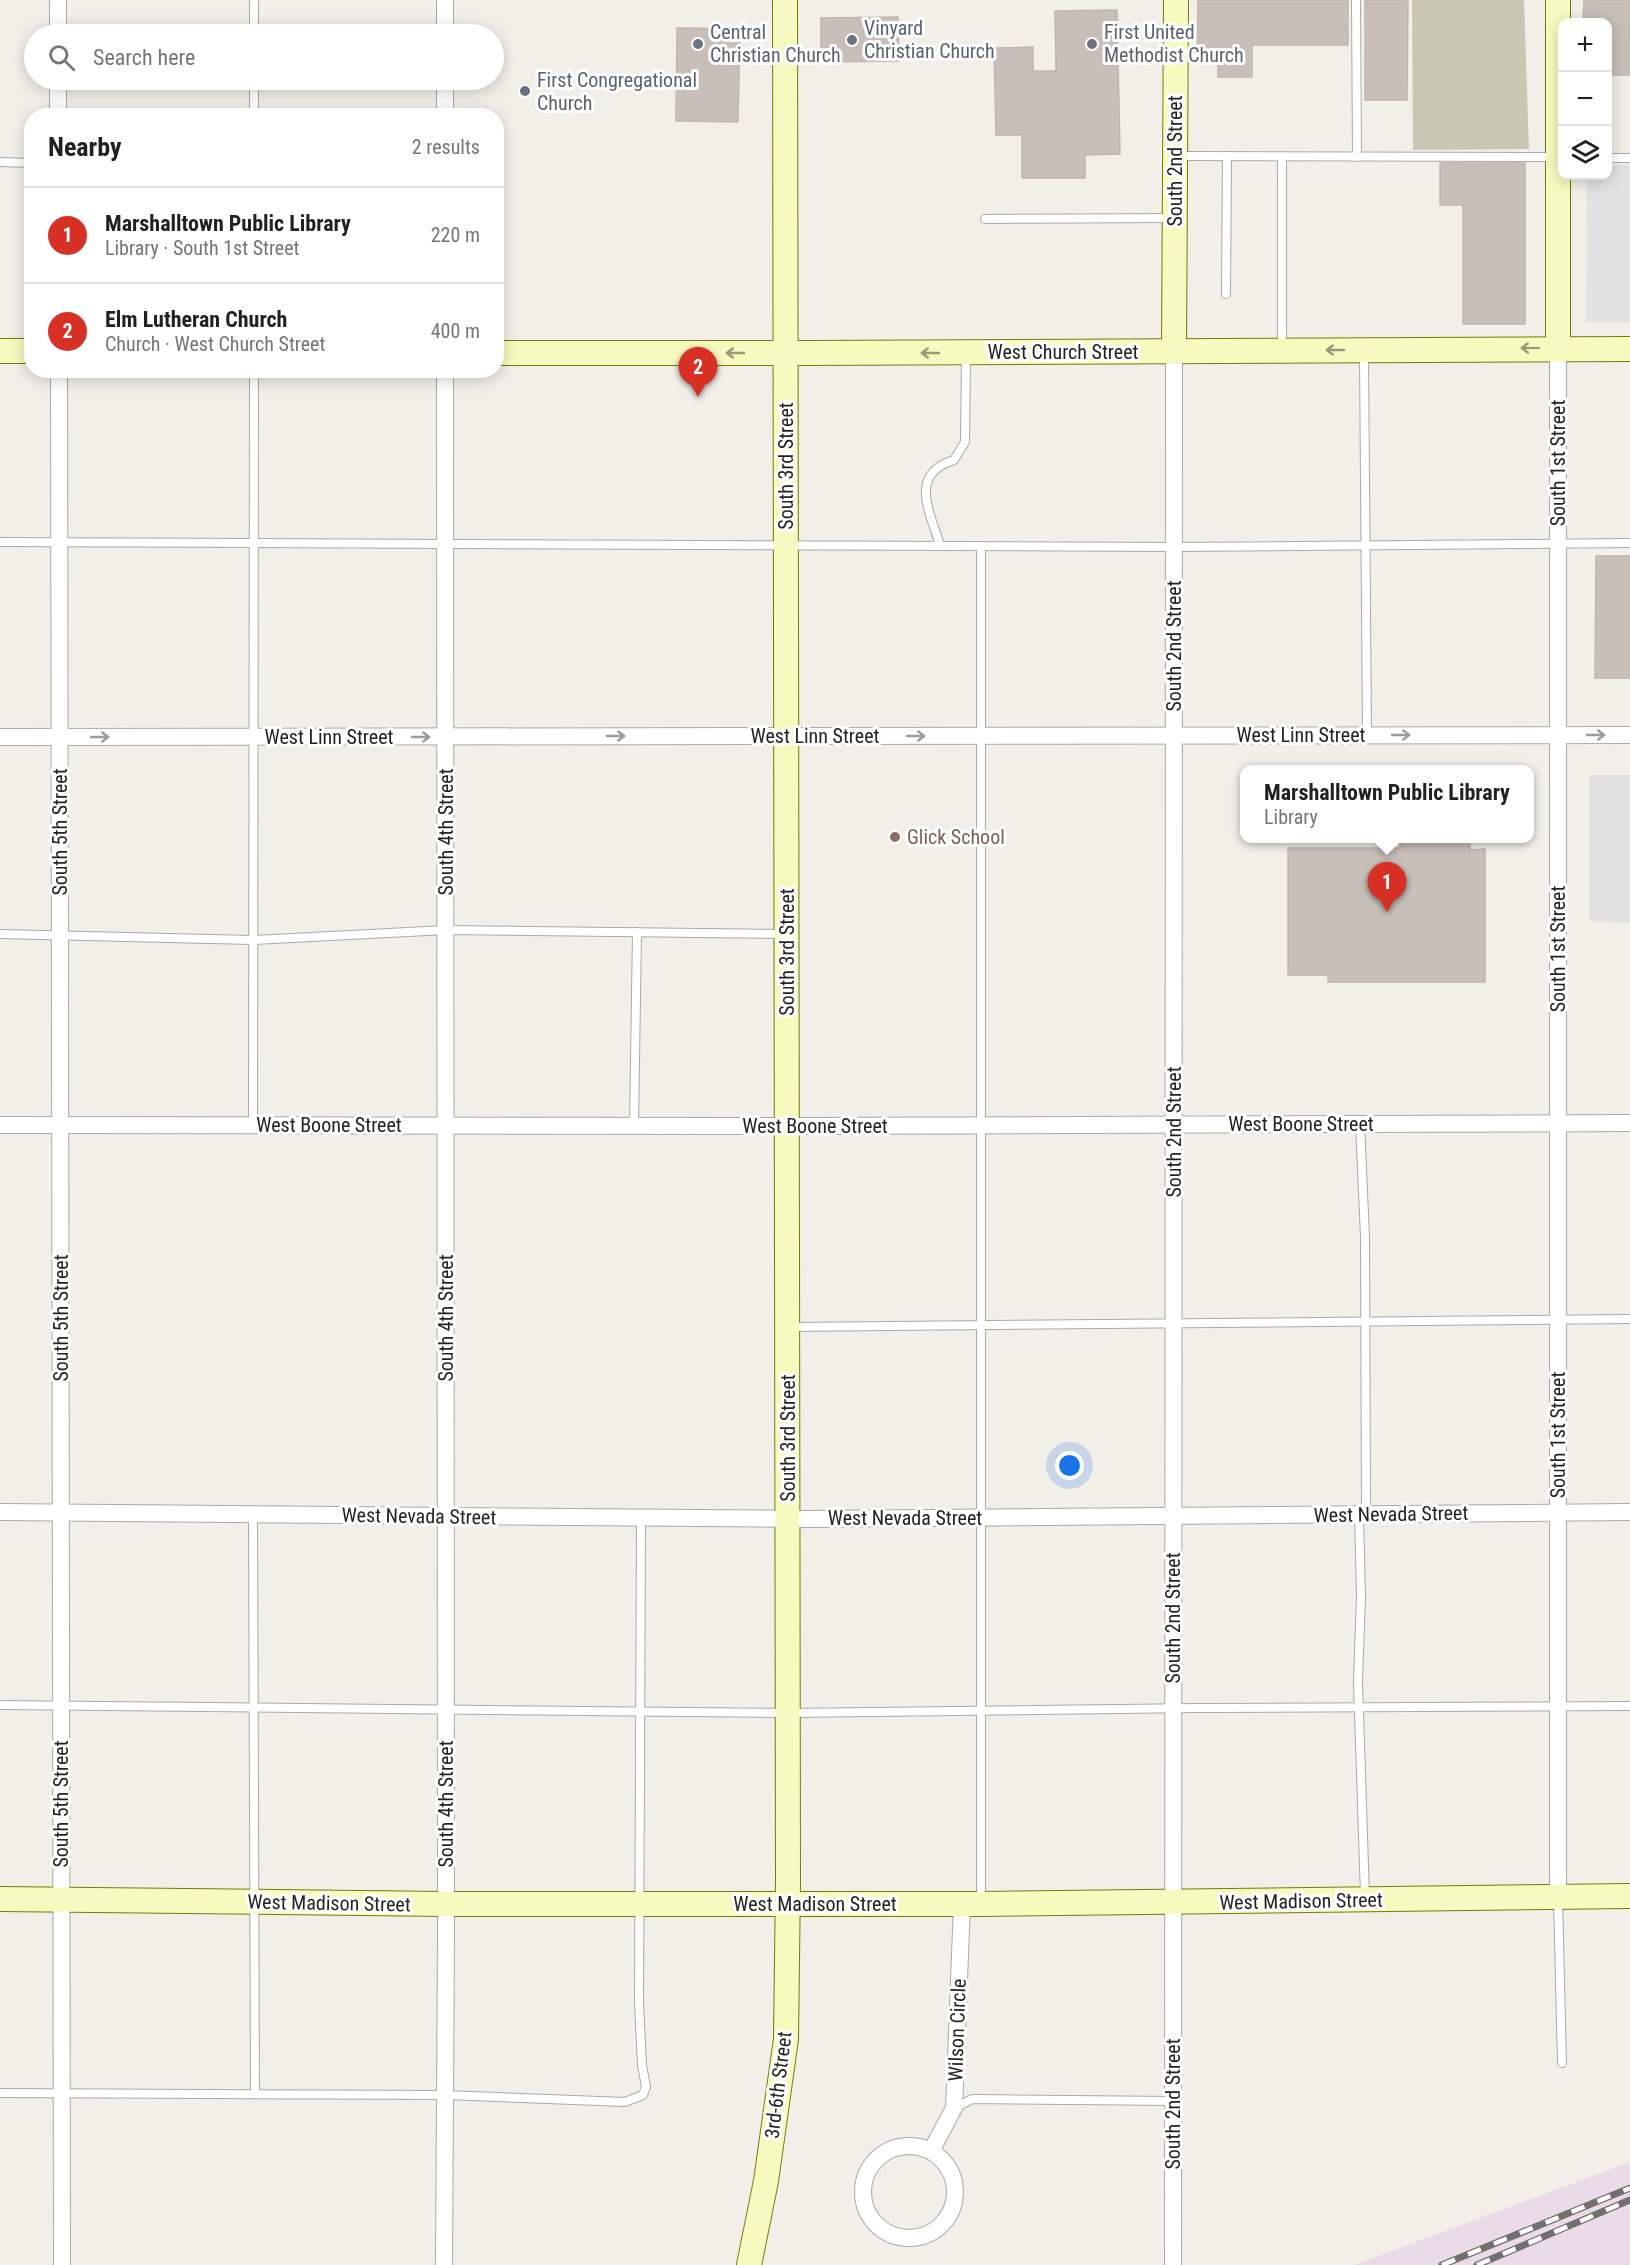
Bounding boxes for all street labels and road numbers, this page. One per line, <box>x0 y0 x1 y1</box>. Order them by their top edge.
street label: South 2nd Street <box>1163 95 1187 227</box>
street label: West Church Street <box>988 340 1139 364</box>
street label: South 1st Street <box>1546 400 1570 526</box>
street label: South 3rd Street <box>774 402 798 530</box>
street label: South 2nd Street <box>1162 580 1186 712</box>
street label: West Linn Street <box>1237 723 1366 747</box>
street label: West Linn Street <box>751 724 880 748</box>
street label: West Linn Street <box>265 725 394 749</box>
street label: South 5th Street <box>48 768 72 896</box>
street label: South 4th Street <box>434 768 458 896</box>
street label: South 1st Street <box>1546 886 1570 1012</box>
street label: South 3rd Street <box>775 888 799 1016</box>
street label: South 2nd Street <box>1162 1066 1186 1198</box>
street label: West Boone Street <box>1228 1112 1374 1136</box>
street label: West Boone Street <box>256 1113 402 1137</box>
street label: West Boone Street <box>742 1114 888 1138</box>
street label: South 5th Street <box>49 1254 73 1382</box>
street label: South 4th Street <box>434 1254 458 1382</box>
street label: South 1st Street <box>1546 1372 1570 1498</box>
street label: South 3rd Street <box>776 1374 800 1502</box>
street label: West Nevada Street <box>1314 1501 1469 1527</box>
street label: West Nevada Street <box>342 1503 497 1529</box>
street label: West Nevada Street <box>828 1506 982 1530</box>
street label: South 2nd Street <box>1161 1552 1185 1684</box>
street label: South 5th Street <box>49 1740 73 1868</box>
street label: South 4th Street <box>434 1740 458 1868</box>
street label: West Madison Street <box>1219 1888 1383 1914</box>
street label: West Madison Street <box>247 1890 411 1916</box>
street label: West Madison Street <box>733 1892 897 1916</box>
street label: Wilson Circle <box>943 1978 971 2082</box>
street label: 3rd-6th Street <box>760 2030 796 2140</box>
street label: South 2nd Street <box>1161 2038 1185 2170</box>

